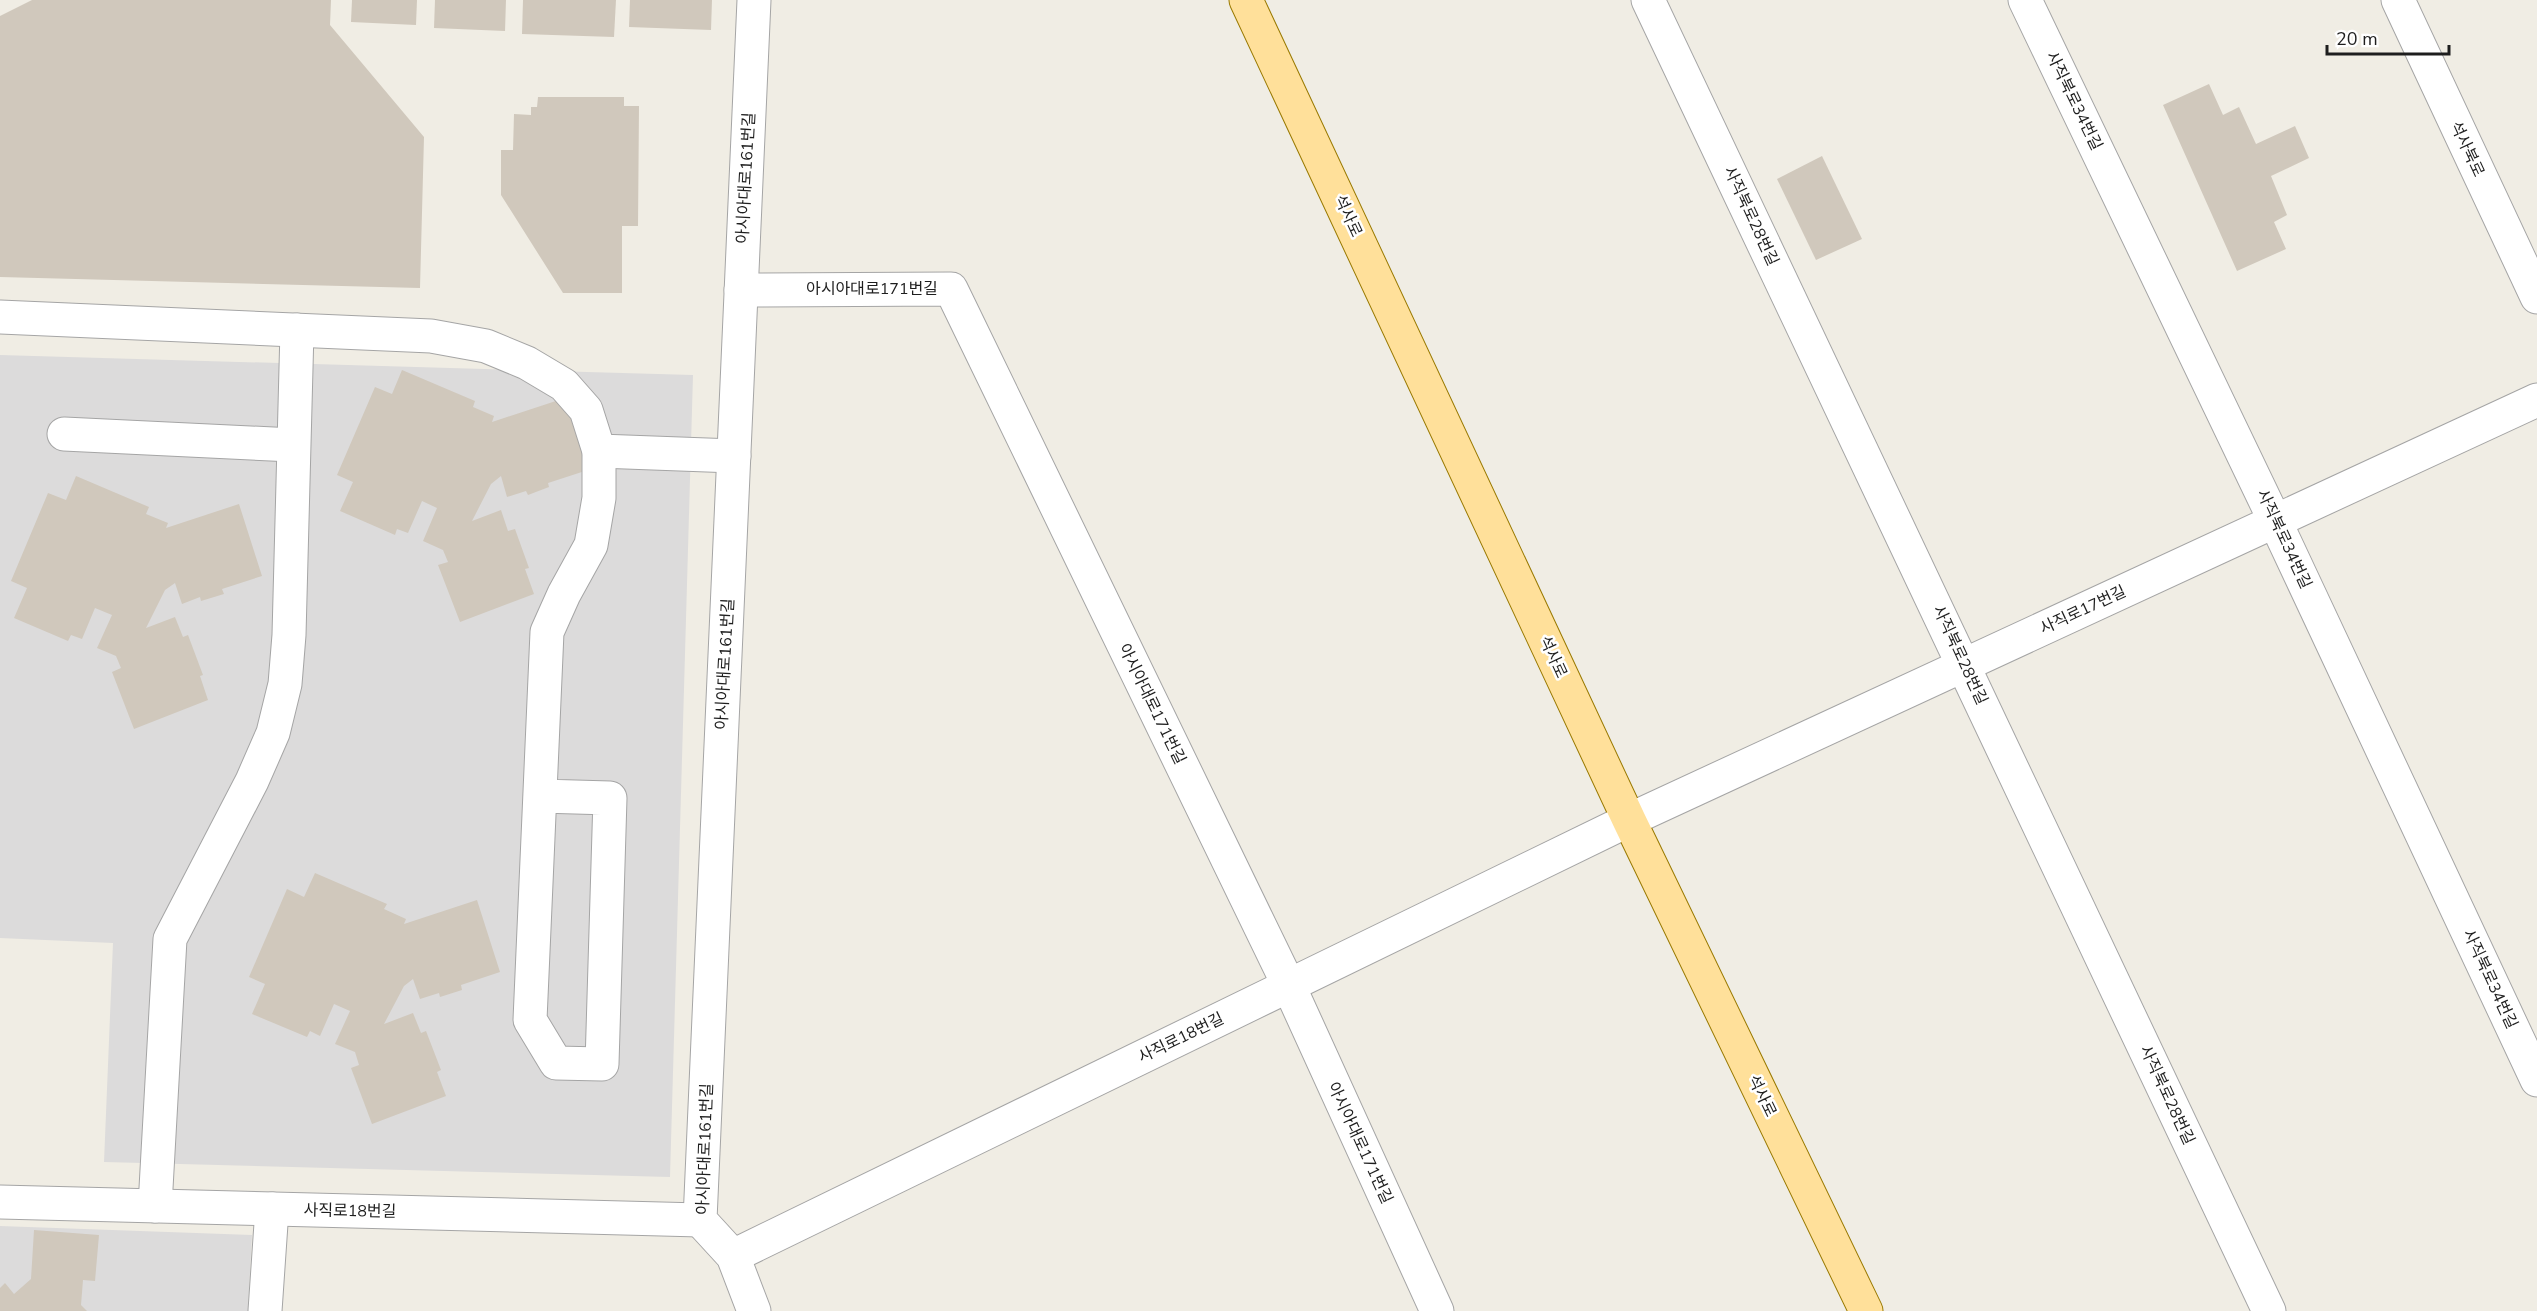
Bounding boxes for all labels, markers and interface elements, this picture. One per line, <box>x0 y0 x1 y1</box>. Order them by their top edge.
scale bar <box>2327 18 2448 56</box>
text: 20 m <box>2336 27 2378 51</box>
street label: 사직북로34번길 <box>2041 48 2107 154</box>
street label: 아시아대로161번길 <box>732 112 760 244</box>
street label: 석사북로 <box>2445 118 2490 181</box>
street label: 사직북로28번길 <box>1718 163 1784 269</box>
street label: 석사로 <box>1329 191 1367 241</box>
street label: 아시아대로171번길 <box>806 278 938 300</box>
street label: 사직북로34번길 <box>2251 486 2317 592</box>
street label: 사직로17번길 <box>2036 580 2130 640</box>
street label: 아시아대로161번길 <box>711 598 739 730</box>
street label: 사직북로28번길 <box>1927 602 1993 708</box>
street label: 석사로 <box>1534 632 1572 682</box>
street label: 아시아대로171번길 <box>1113 640 1191 768</box>
street label: 사직북로34번길 <box>2457 926 2523 1032</box>
street label: 사직로18번길 <box>1134 1008 1228 1068</box>
street label: 사직북로28번길 <box>2134 1042 2200 1148</box>
street label: 석사로 <box>1742 1071 1782 1121</box>
street label: 아시아대로171번길 <box>1322 1079 1398 1207</box>
street label: 아시아대로161번길 <box>692 1083 718 1215</box>
street label: 사직로18번길 <box>303 1199 397 1223</box>

